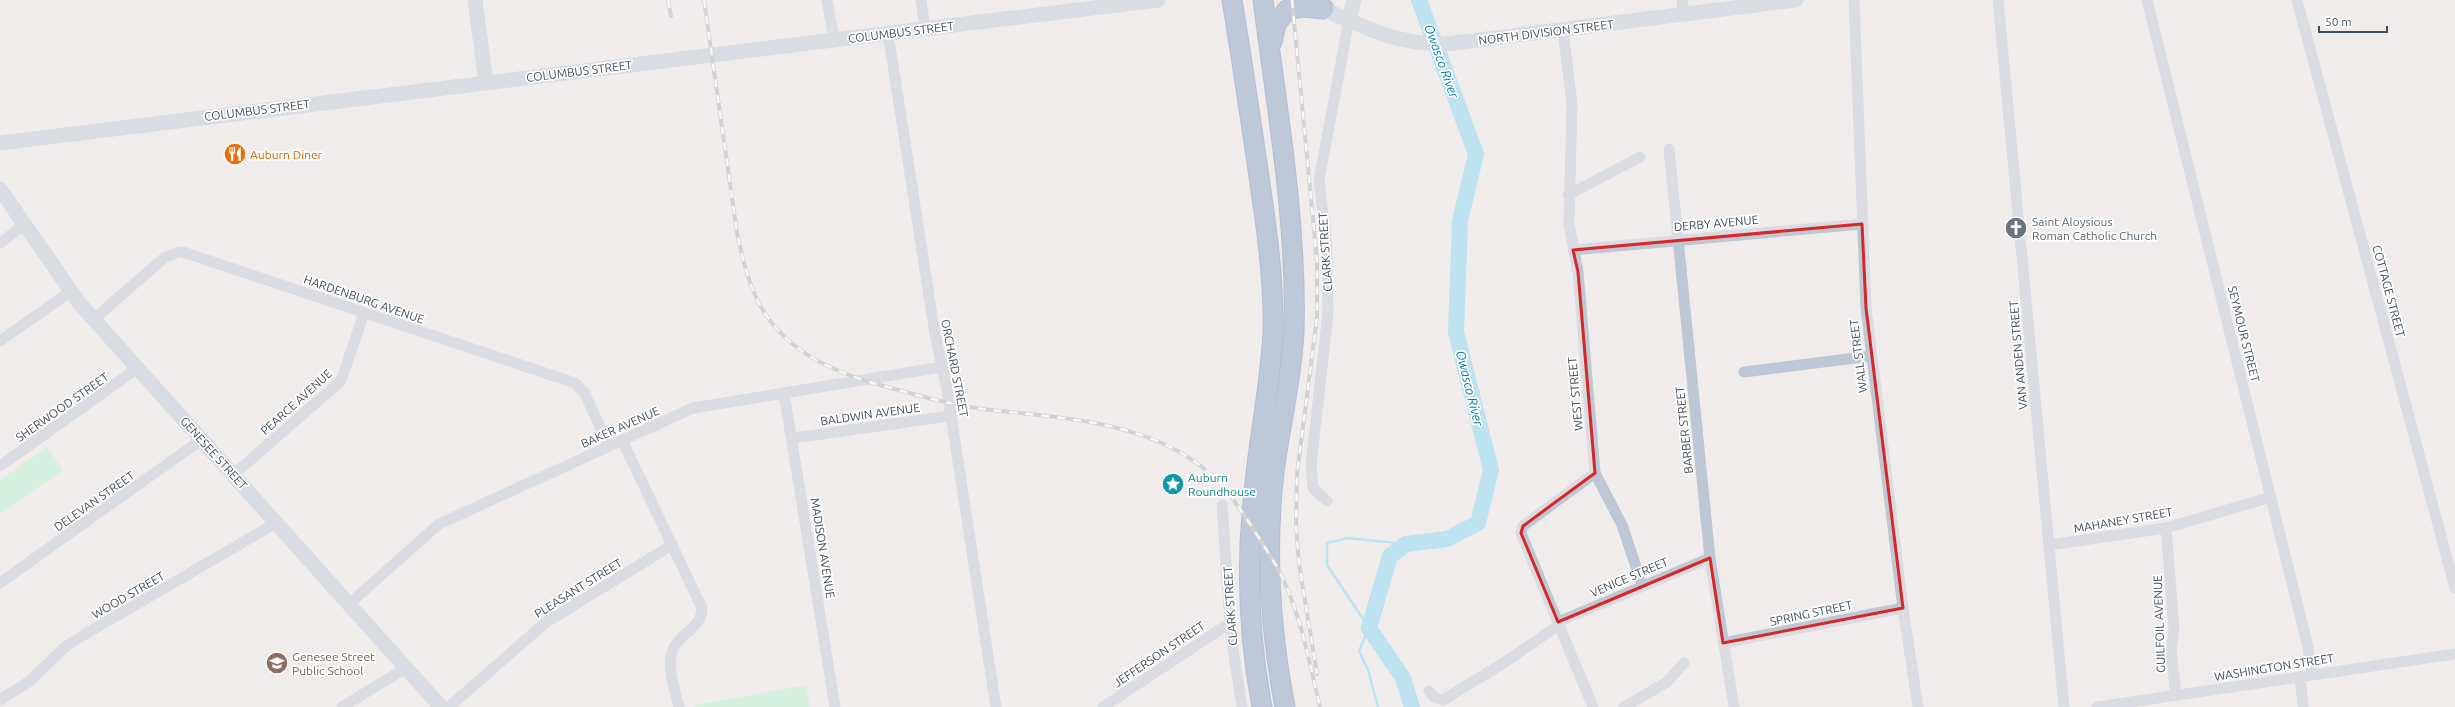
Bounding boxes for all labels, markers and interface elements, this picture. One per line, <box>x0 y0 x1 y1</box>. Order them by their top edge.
scale bar <box>2319 8 2387 34</box>
text: 50 m <box>2325 15 2352 28</box>
street label: NORTH DIVISION STREET <box>1478 17 1615 47</box>
street label: COLUMBUS STREET <box>847 19 955 45</box>
water label: Owasco River <box>1422 22 1462 101</box>
street label: COLUMBUS STREET <box>525 58 633 84</box>
street label: COLUMBUS STREET <box>203 97 311 123</box>
restaurant icon: Auburn Diner <box>222 141 248 167</box>
place label: Auburn Diner <box>250 148 323 161</box>
street label: CLARK STREET <box>1316 211 1334 292</box>
street label: DERBY AVENUE <box>1673 213 1759 233</box>
church icon: Saint Aloysious Roman Catholic Church <box>2003 215 2029 241</box>
place label: Saint Aloysious Roman Catholic Church <box>2032 215 2157 242</box>
street label: COTTAGE STREET <box>2370 243 2408 339</box>
street label: HARDENBURG AVENUE <box>302 272 426 326</box>
street label: SEYMOUR STREET <box>2226 285 2262 384</box>
street label: VAN ANDEN STREET <box>2007 300 2029 410</box>
street label: ORCHARD STREET <box>939 318 971 418</box>
street label: WALL STREET <box>1847 318 1869 394</box>
water label: Owasco River <box>1454 349 1486 428</box>
street label: WEST STREET <box>1565 356 1585 431</box>
street label: PEARCE AVENUE <box>258 366 334 437</box>
street label: SHERWOOD STREET <box>13 370 111 444</box>
street label: BARBER STREET <box>1673 385 1695 474</box>
street label: BALDWIN AVENUE <box>819 401 921 427</box>
street label: BAKER AVENUE <box>579 404 662 450</box>
street label: GENESEE STREET <box>178 414 250 492</box>
street label: DELEVAN STREET <box>51 468 137 533</box>
place icon: Auburn Roundhouse <box>1160 471 1186 497</box>
place label: Auburn Roundhouse <box>1188 471 1256 498</box>
street label: MADISON AVENUE <box>809 497 837 600</box>
street label: MAHANEY STREET <box>2073 505 2174 535</box>
street label: VENICE STREET <box>1588 555 1670 599</box>
street label: PLEASANT STREET <box>532 556 624 620</box>
street label: CLARK STREET <box>1221 565 1239 646</box>
street label: WOOD STREET <box>89 569 167 621</box>
street label: GUILFOIL AVENUE <box>2151 575 2167 673</box>
street label: SPRING STREET <box>1769 598 1854 628</box>
street label: JEFFERSON STREET <box>1111 619 1207 689</box>
school or university icon: Genesee Street Public School <box>264 650 290 676</box>
place label: Genesee Street Public School <box>292 650 375 677</box>
street label: WASHINGTON STREET <box>2213 651 2335 683</box>

